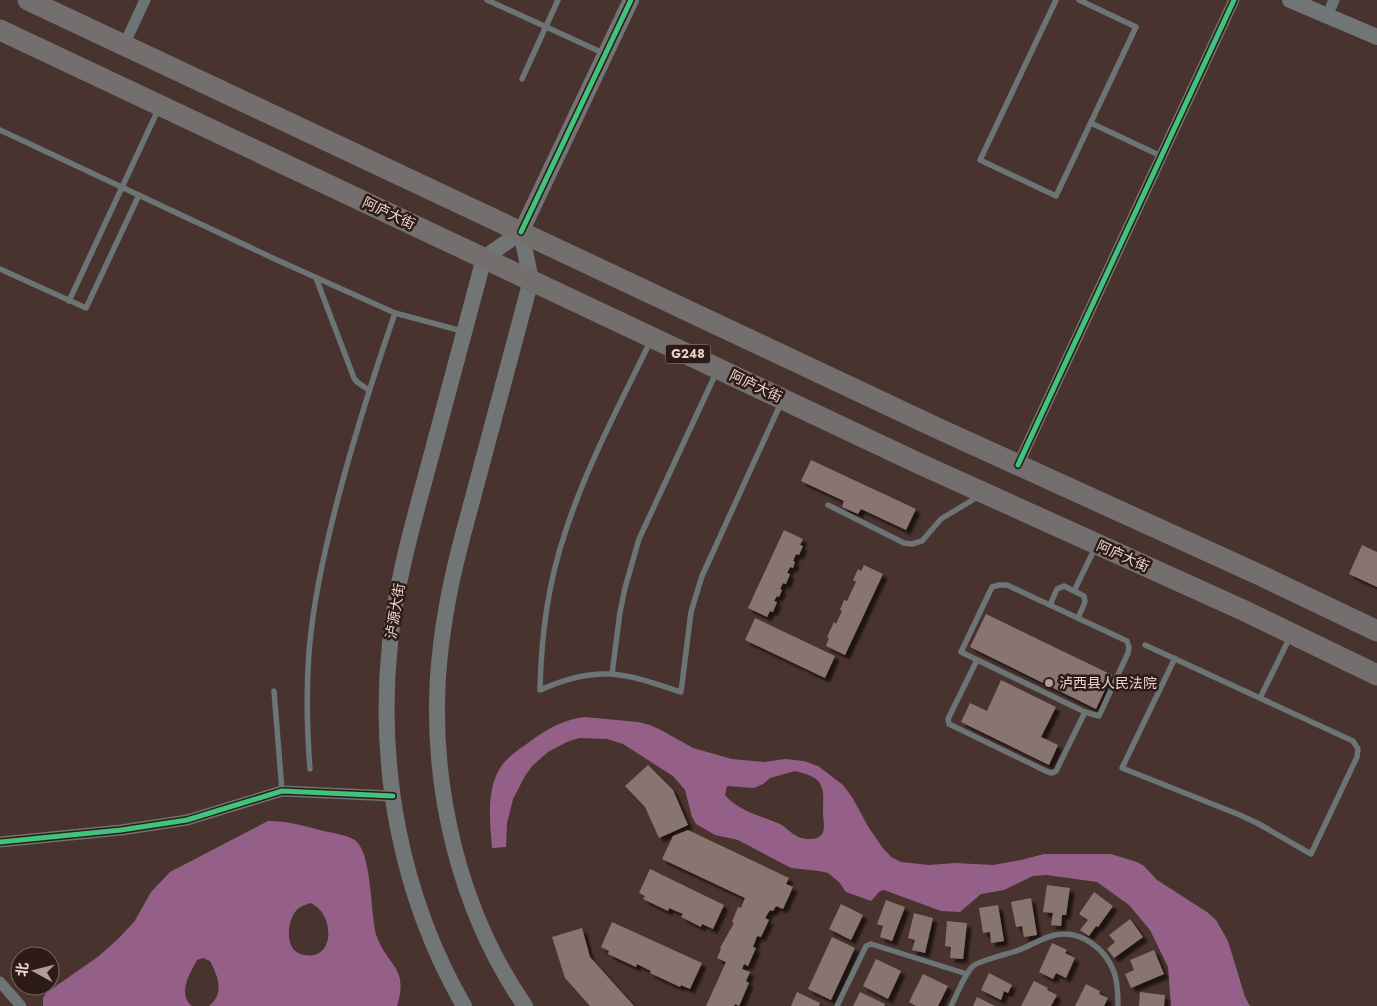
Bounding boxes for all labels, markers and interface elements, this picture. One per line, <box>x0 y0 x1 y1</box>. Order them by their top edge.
street label: 阿庐大街 <box>359 192 419 234</box>
road number: G248 <box>666 344 710 364</box>
street label: 阿庐大街 <box>726 365 786 407</box>
street label: 阿庐大街 <box>1093 535 1153 577</box>
street label: 泸源大街 <box>381 582 409 640</box>
place label: 泸西县人民法院 <box>1059 673 1157 693</box>
marker: 泸西县人民法院 <box>1043 677 1055 689</box>
north arrow <box>10 946 60 996</box>
text: 北 <box>11 961 33 978</box>

